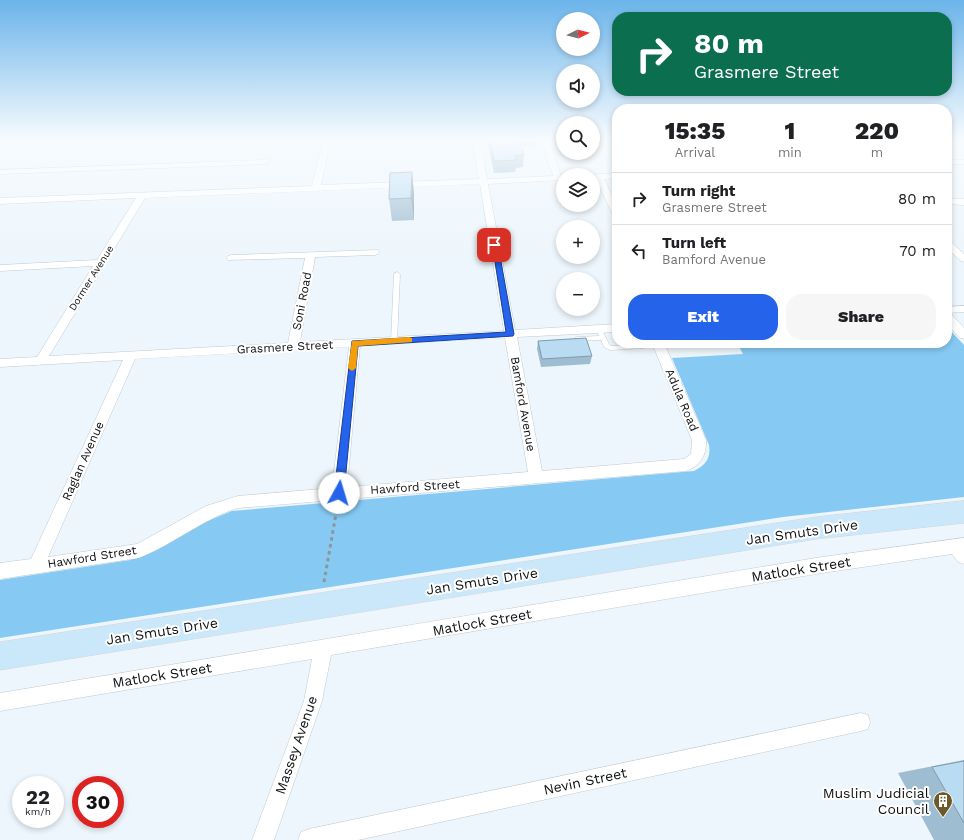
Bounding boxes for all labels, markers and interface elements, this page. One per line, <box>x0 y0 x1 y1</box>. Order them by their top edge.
north arrow <box>556 12 600 56</box>
map controls <box>556 12 600 316</box>
text: 80 m <box>694 27 764 60</box>
icon: right <box>628 28 680 80</box>
text: Grasmere Street <box>694 61 839 82</box>
button: sound <box>556 64 600 108</box>
button: search <box>556 116 600 160</box>
text: 15:35 <box>665 117 725 145</box>
text: 1 <box>785 117 795 145</box>
text: 220 <box>855 117 899 145</box>
text: Arrival <box>675 145 715 160</box>
text: min <box>778 145 802 160</box>
text: m <box>871 145 883 160</box>
button: layers <box>556 168 600 212</box>
text: Turn right <box>662 182 735 200</box>
icon: right <box>628 188 650 210</box>
text: 80 m <box>898 190 936 208</box>
text: Grasmere Street <box>662 200 767 215</box>
button: + <box>556 220 600 264</box>
pin <box>477 228 511 262</box>
icon: arrive <box>483 234 505 256</box>
text: Turn left <box>662 234 726 252</box>
icon: left <box>628 240 650 262</box>
text: 70 m <box>899 242 936 260</box>
street label: Dormer Avenue <box>67 243 116 313</box>
text: Bamford Avenue <box>662 252 766 267</box>
street label: Soni Road <box>290 271 314 331</box>
button: − <box>556 272 600 316</box>
button: Exit <box>628 294 778 340</box>
button: Share <box>786 294 936 340</box>
street label: Grasmere Street <box>236 337 334 357</box>
street label: Bamford Avenue <box>508 356 538 453</box>
street label: Adula Road <box>663 367 701 433</box>
street label: Raglan Avenue <box>59 419 107 503</box>
position arrow <box>318 472 360 514</box>
street label: Hawford Street <box>370 477 460 497</box>
street label: Jan Smuts Drive <box>745 516 859 548</box>
street label: Hawford Street <box>47 543 137 571</box>
street label: Matlock Street <box>750 553 852 585</box>
street label: Jan Smuts Drive <box>425 564 539 598</box>
street label: Matlock Street <box>431 605 533 639</box>
street label: Jan Smuts Drive <box>105 614 219 648</box>
street label: Matlock Street <box>111 659 213 691</box>
street label: Massey Avenue <box>272 694 320 796</box>
street label: Nevin Street <box>542 764 628 798</box>
speed limit sign: 30 <box>72 776 124 828</box>
text: 22 <box>26 785 50 809</box>
place label: Muslim Judicial Council <box>823 785 930 817</box>
building icon: Muslim Judicial Council <box>932 790 954 818</box>
text: km/h <box>25 806 51 817</box>

